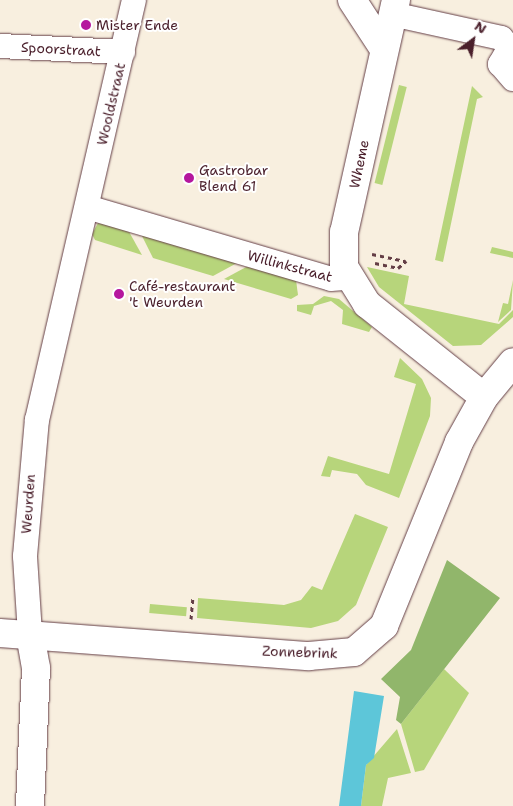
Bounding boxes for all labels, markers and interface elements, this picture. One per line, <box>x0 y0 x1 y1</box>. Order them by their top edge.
north arrow <box>448 15 498 65</box>
place label: Mister Ende <box>96 17 178 33</box>
text: N <box>471 17 490 38</box>
marker: Mister Ende <box>80 19 92 31</box>
street label: Spoorstraat <box>21 39 101 59</box>
street label: Wooldstraat <box>93 61 129 147</box>
street label: Wheme <box>346 138 372 190</box>
place label: Gastrobar Blend 61 <box>199 162 268 194</box>
marker: Gastrobar Blend 61 <box>183 172 195 184</box>
street label: Willinkstraat <box>246 247 334 285</box>
place label: Café-restaurant 't Weurden <box>129 278 235 310</box>
marker: Café-restaurant 't Weurden <box>113 288 125 300</box>
street label: Weurden <box>18 474 38 534</box>
street label: Zonnebrink <box>262 642 338 662</box>

